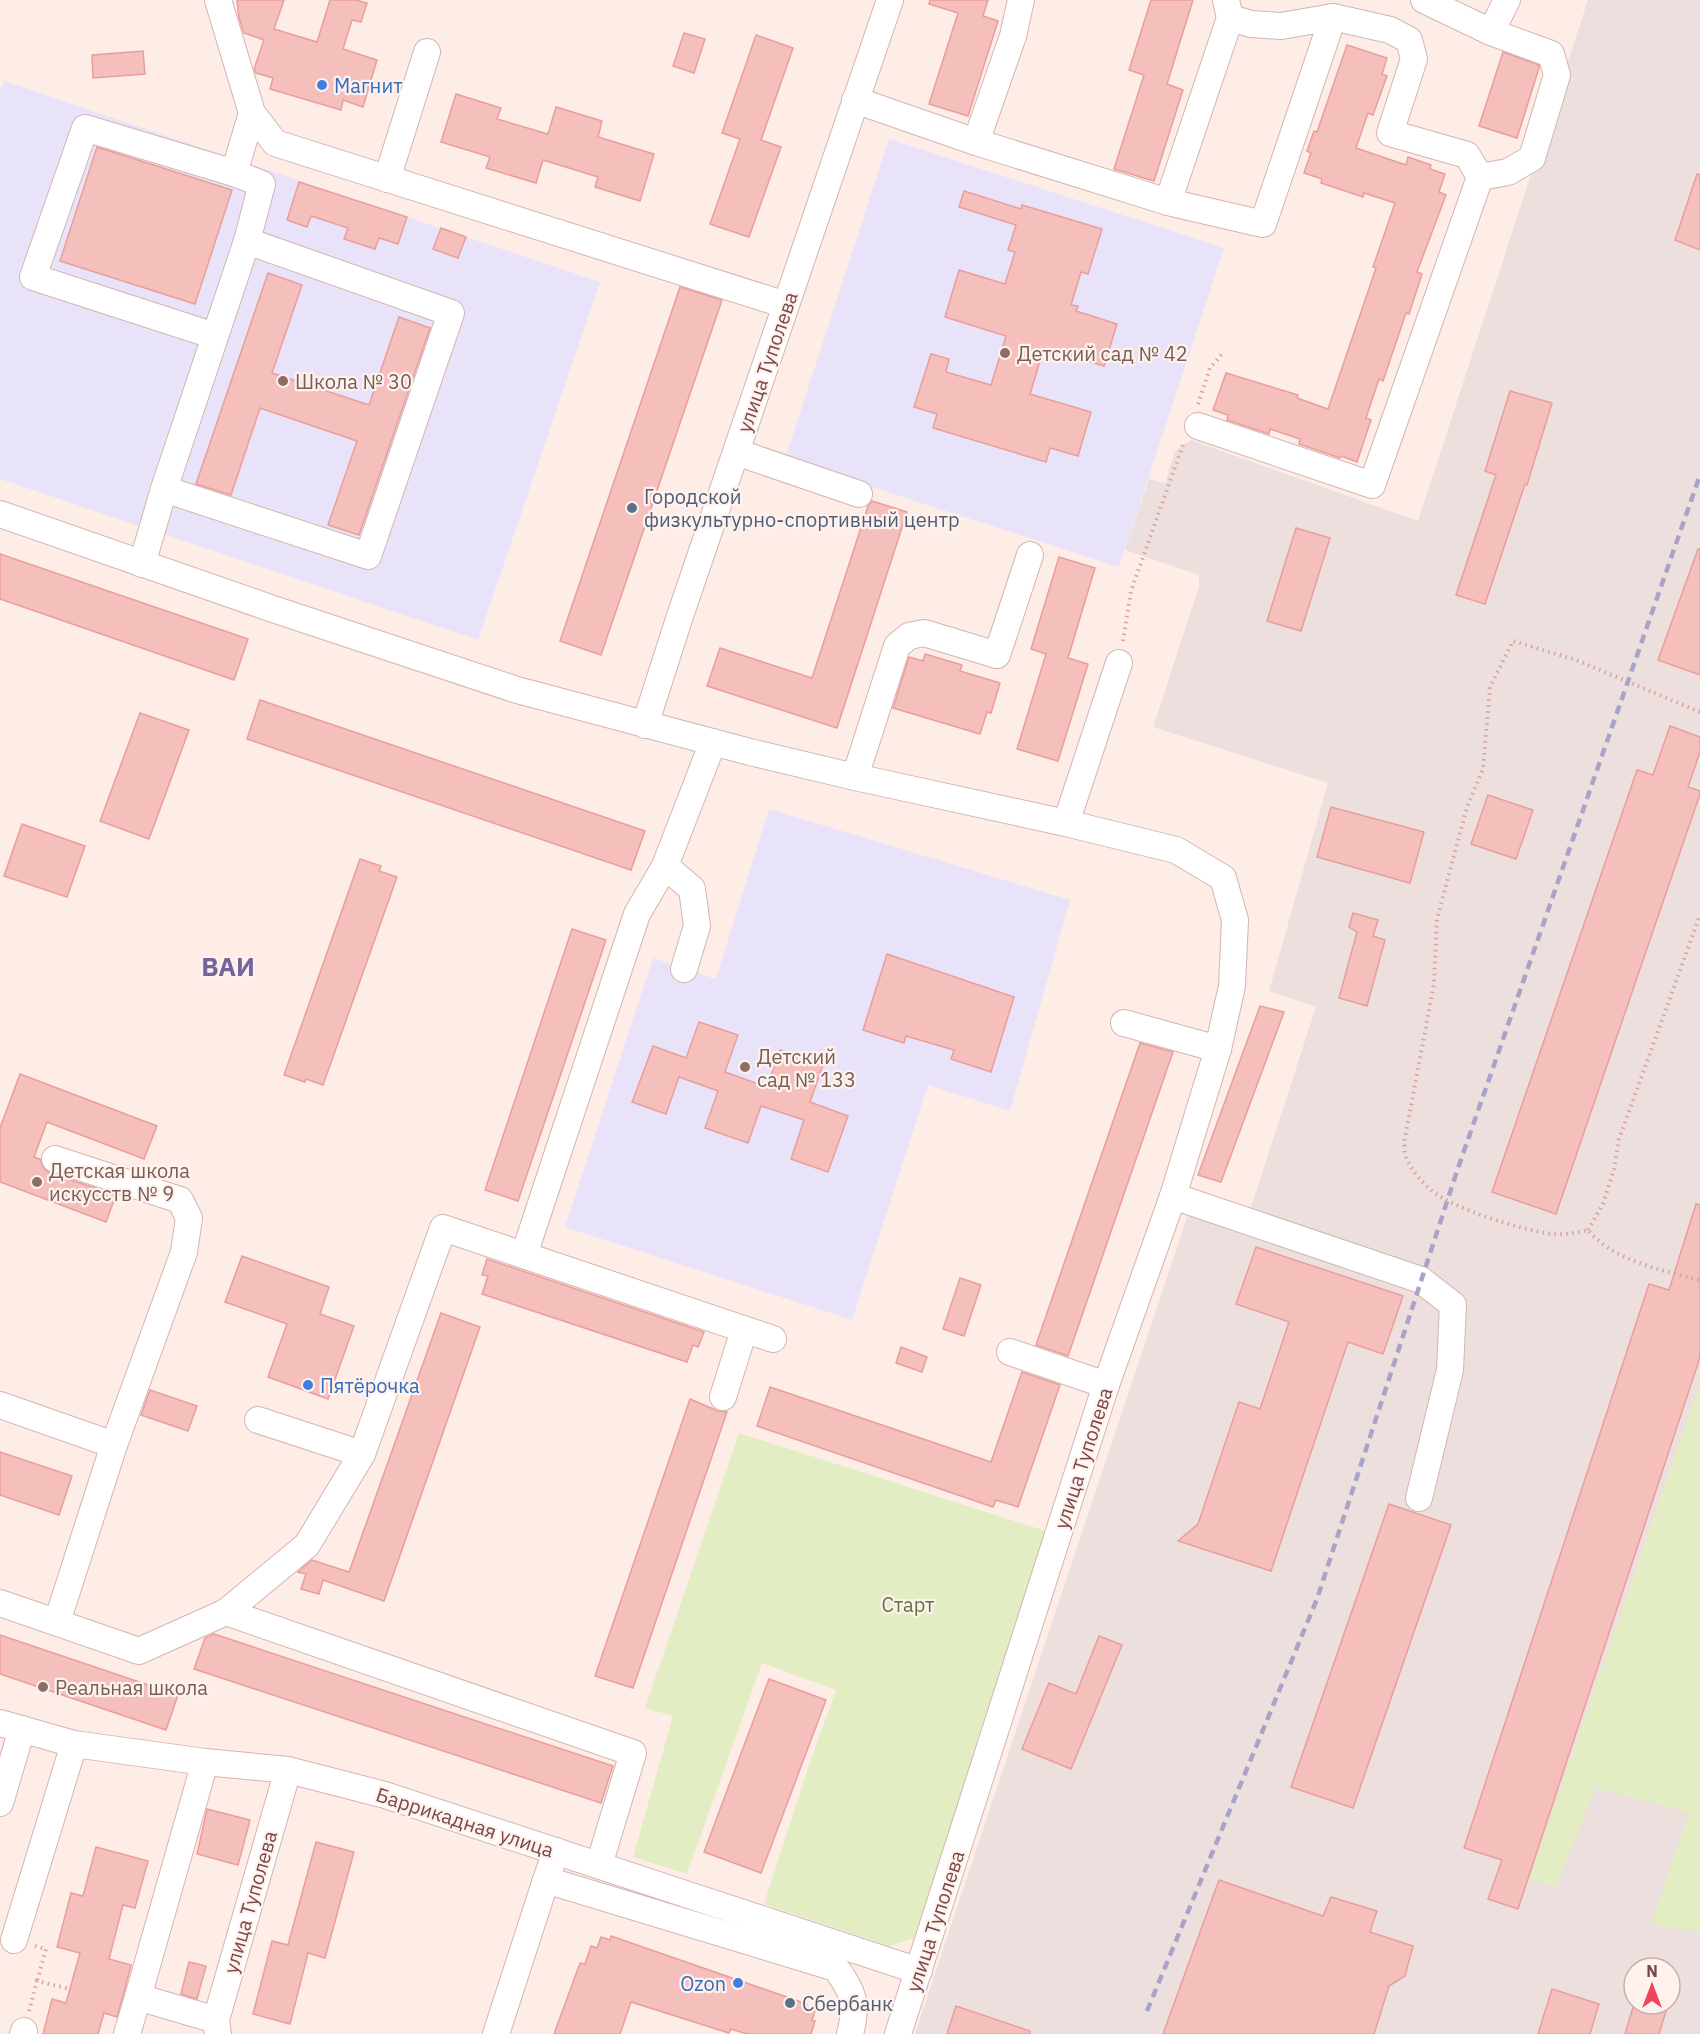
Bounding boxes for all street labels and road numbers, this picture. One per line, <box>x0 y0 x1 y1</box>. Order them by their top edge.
street label: улица Туполева <box>730 288 804 436</box>
street label: улица Туполева <box>1047 1383 1119 1532</box>
street label: Баррикадная улица <box>373 1780 558 1864</box>
street label: улица Туполева <box>217 1827 283 1977</box>
street label: улица Туполева <box>899 1846 971 1995</box>

